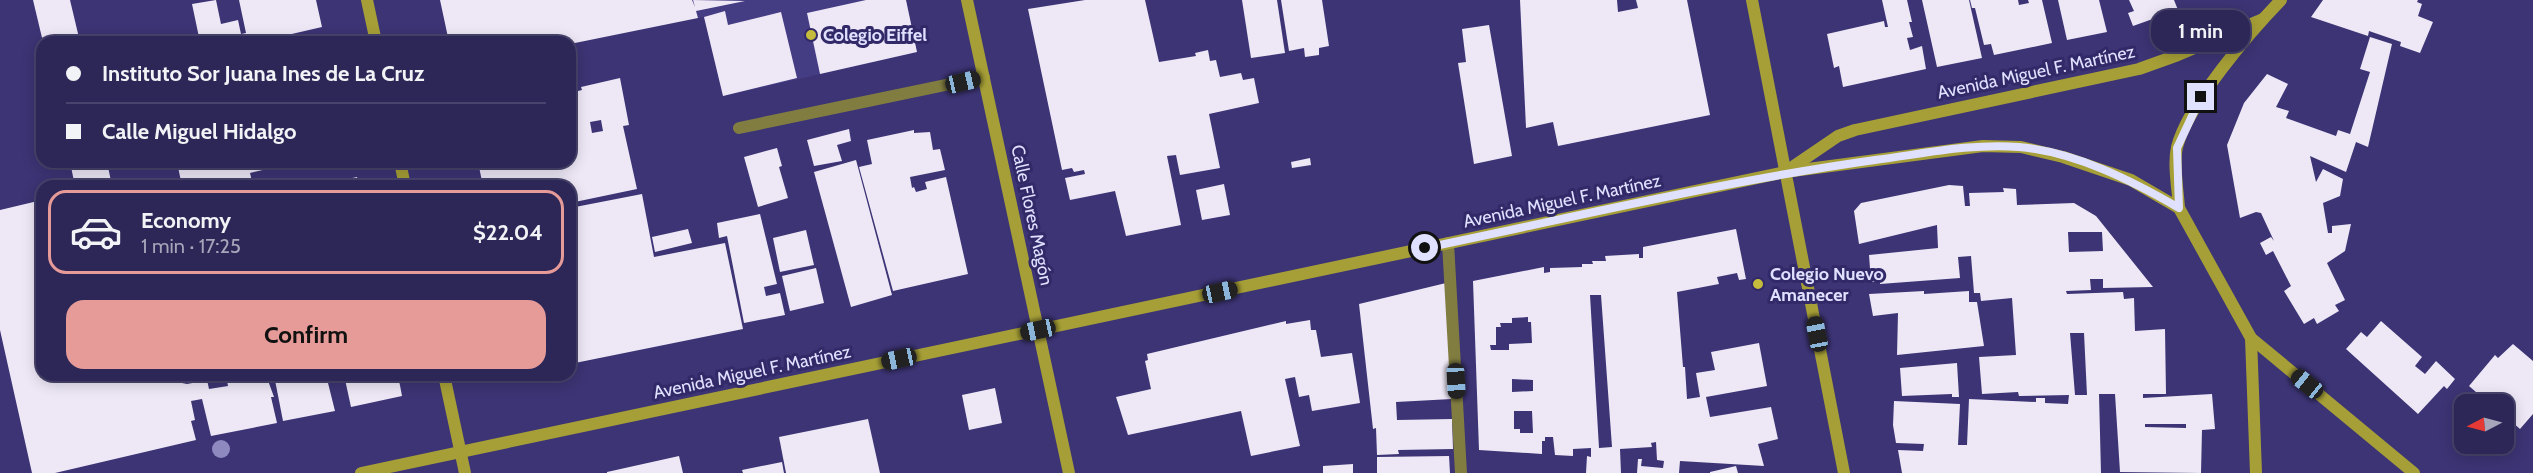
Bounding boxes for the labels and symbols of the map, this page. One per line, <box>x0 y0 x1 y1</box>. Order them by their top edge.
callout: 1 min <box>2152 10 2250 52</box>
place label: Colegio Eiffel <box>823 24 927 46</box>
marker: Colegio Eiffel <box>804 28 818 42</box>
street label: Avenida Miguel F. Martínez <box>1935 40 2137 104</box>
car <box>943 69 983 95</box>
route end <box>2187 83 2214 110</box>
street label: Calle Flores Magón <box>1006 143 1058 287</box>
street label: Avenida Miguel F. Martínez <box>1461 169 1663 233</box>
route start <box>1411 234 1438 261</box>
place label: Colegio Nuevo Amanecer <box>1770 263 1884 306</box>
marker: Colegio Nuevo Amanecer <box>1751 277 1765 291</box>
car <box>1201 279 1239 305</box>
car <box>1805 315 1829 353</box>
car <box>1019 317 1057 343</box>
street label: Avenida Miguel F. Martínez <box>651 340 853 404</box>
car <box>880 346 918 372</box>
car <box>1446 363 1466 399</box>
car <box>2287 366 2327 402</box>
north arrow <box>2454 394 2514 454</box>

